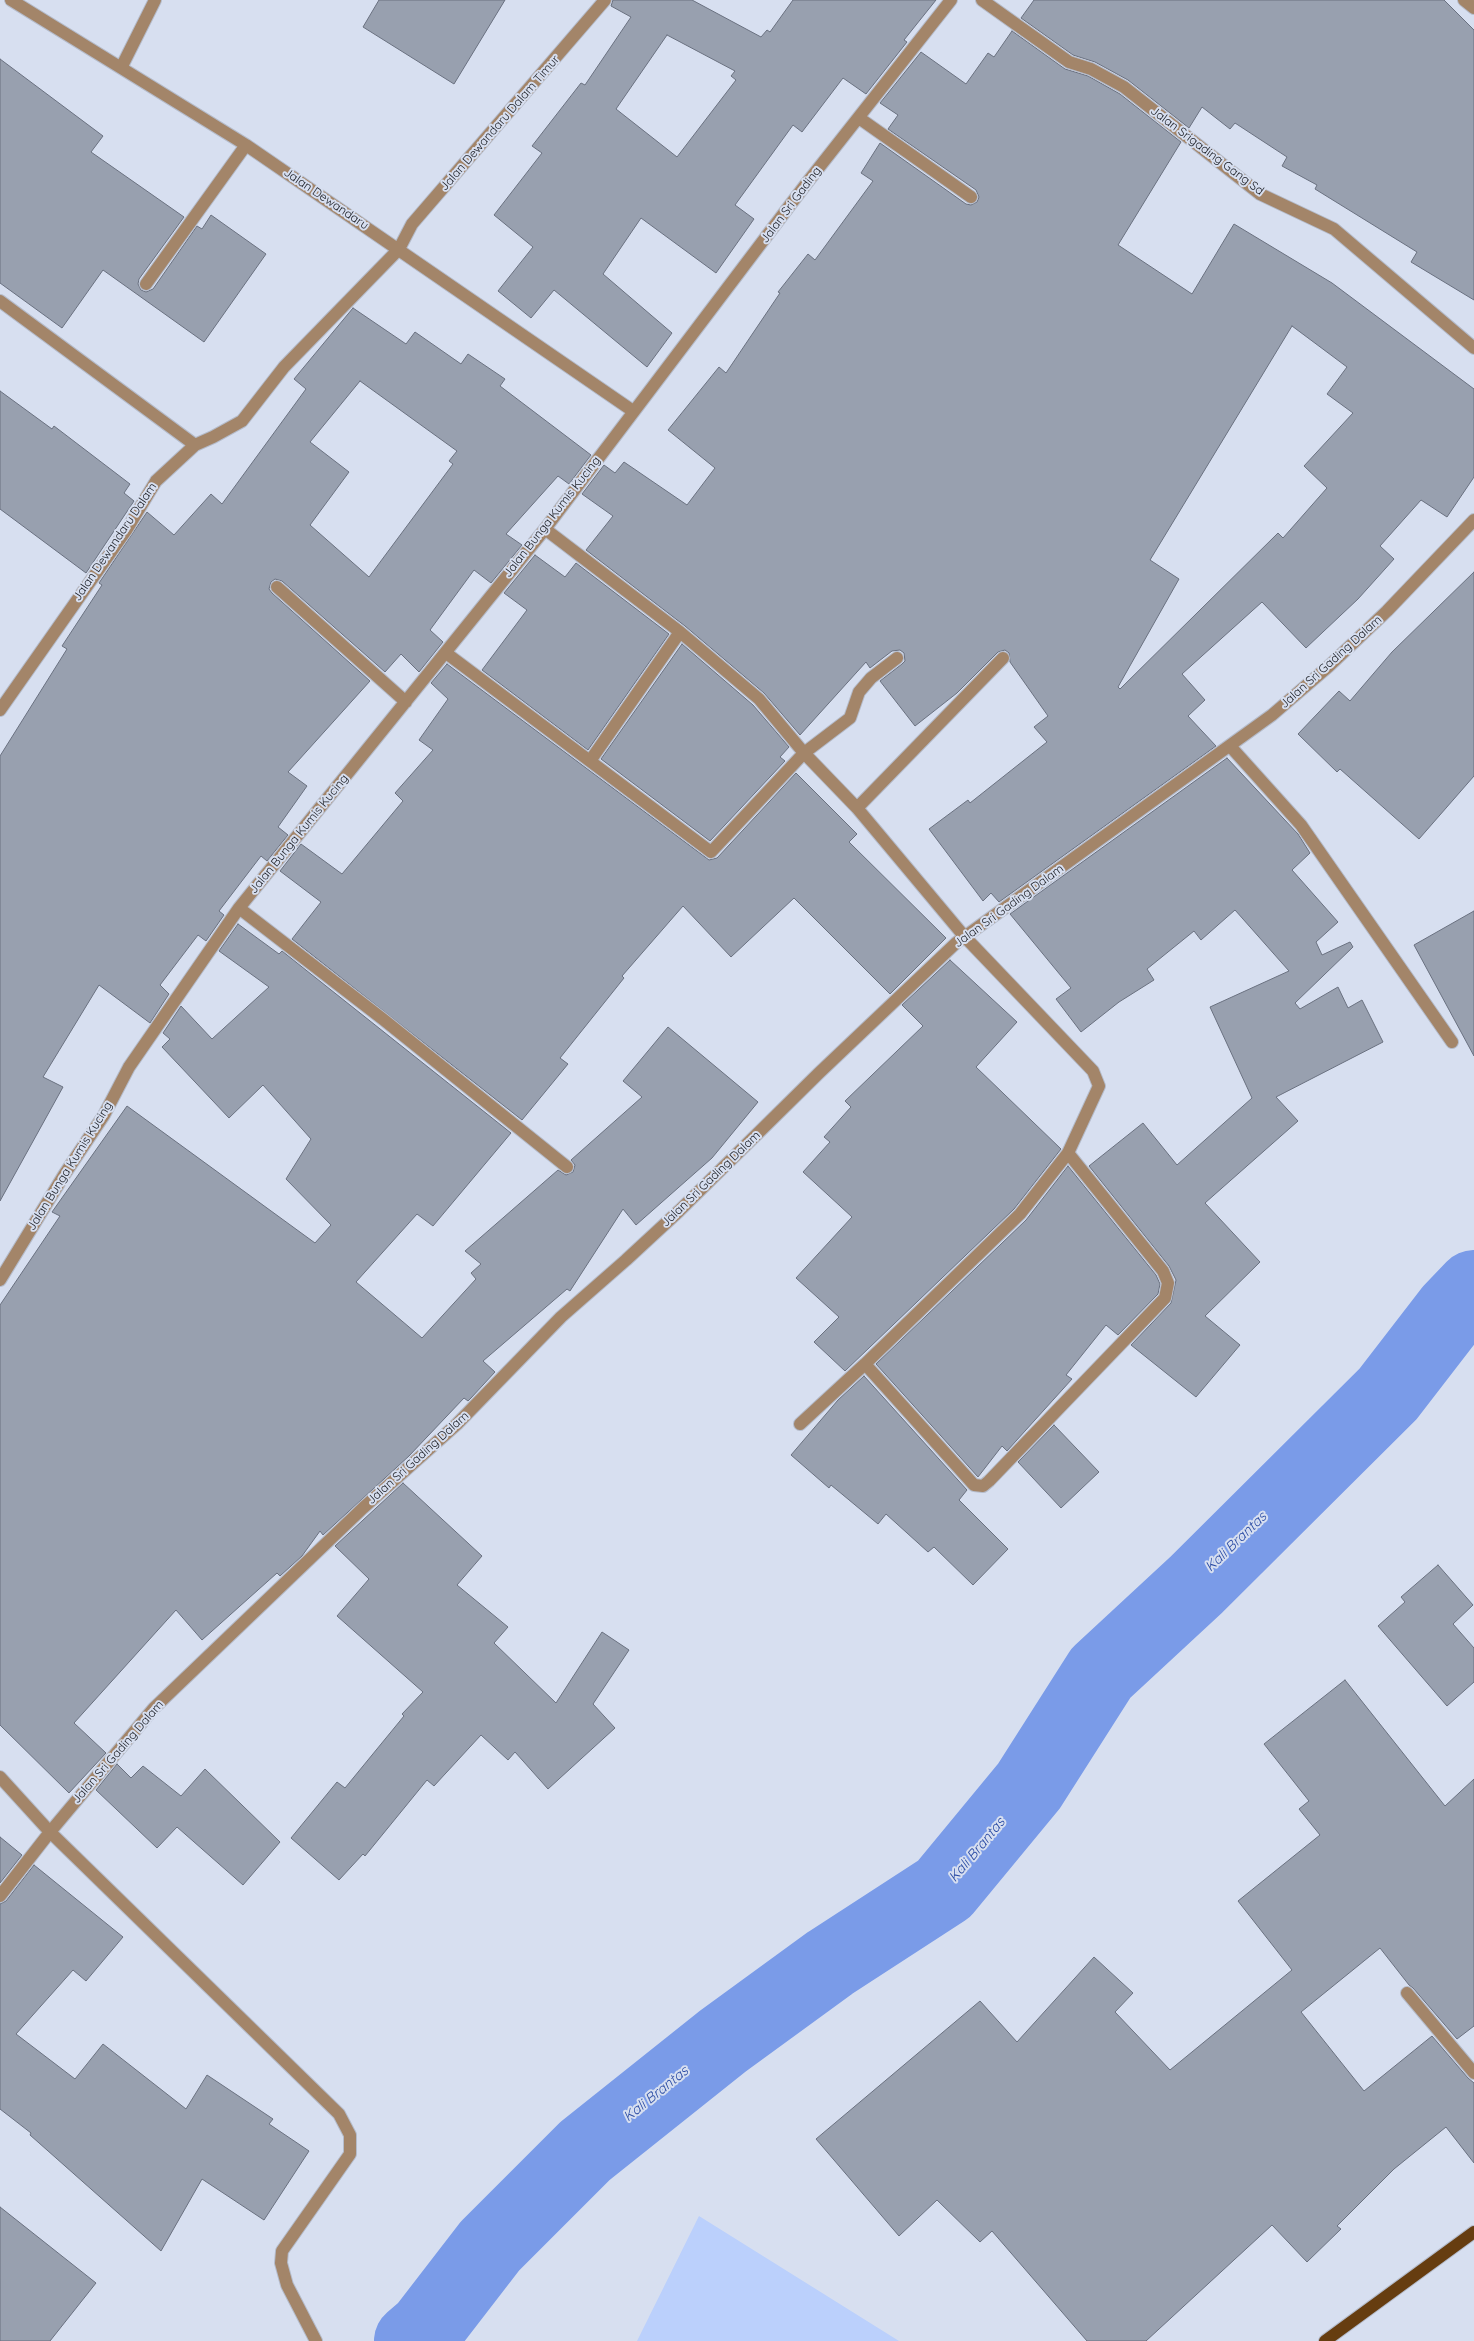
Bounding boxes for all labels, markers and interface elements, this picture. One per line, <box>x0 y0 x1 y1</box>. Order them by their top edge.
street label: Jalan Dewandaru Dalam Timur <box>437 52 563 194</box>
street label: Jalan Srigading Gang Sd <box>1148 104 1266 198</box>
street label: Jalan Sri Gading <box>758 164 824 246</box>
street label: Jalan Dewandaru <box>281 165 371 233</box>
street label: Jalan Bunga Kumis Kucing <box>500 454 604 580</box>
street label: Jalan Dewandaru Dalam <box>70 480 160 604</box>
street label: Jalan Sri Gading Dalam <box>1277 613 1385 711</box>
street label: Jalan Bunga Kumis Kucing <box>246 772 352 896</box>
street label: Jalan Sri Gading Dalam <box>951 861 1067 951</box>
street label: Jalan Bunga Kumis Kucing <box>24 1099 116 1233</box>
street label: Jalan Sri Gading Dalam <box>659 1128 763 1230</box>
street label: Jalan Sri Gading Dalam <box>364 1409 472 1507</box>
water label: Kali Brantas <box>1202 1509 1270 1575</box>
street label: Jalan Sri Gading Dalam <box>69 1698 167 1806</box>
water label: Kali Brantas <box>945 1814 1009 1886</box>
water label: Kali Brantas <box>620 2063 692 2125</box>

